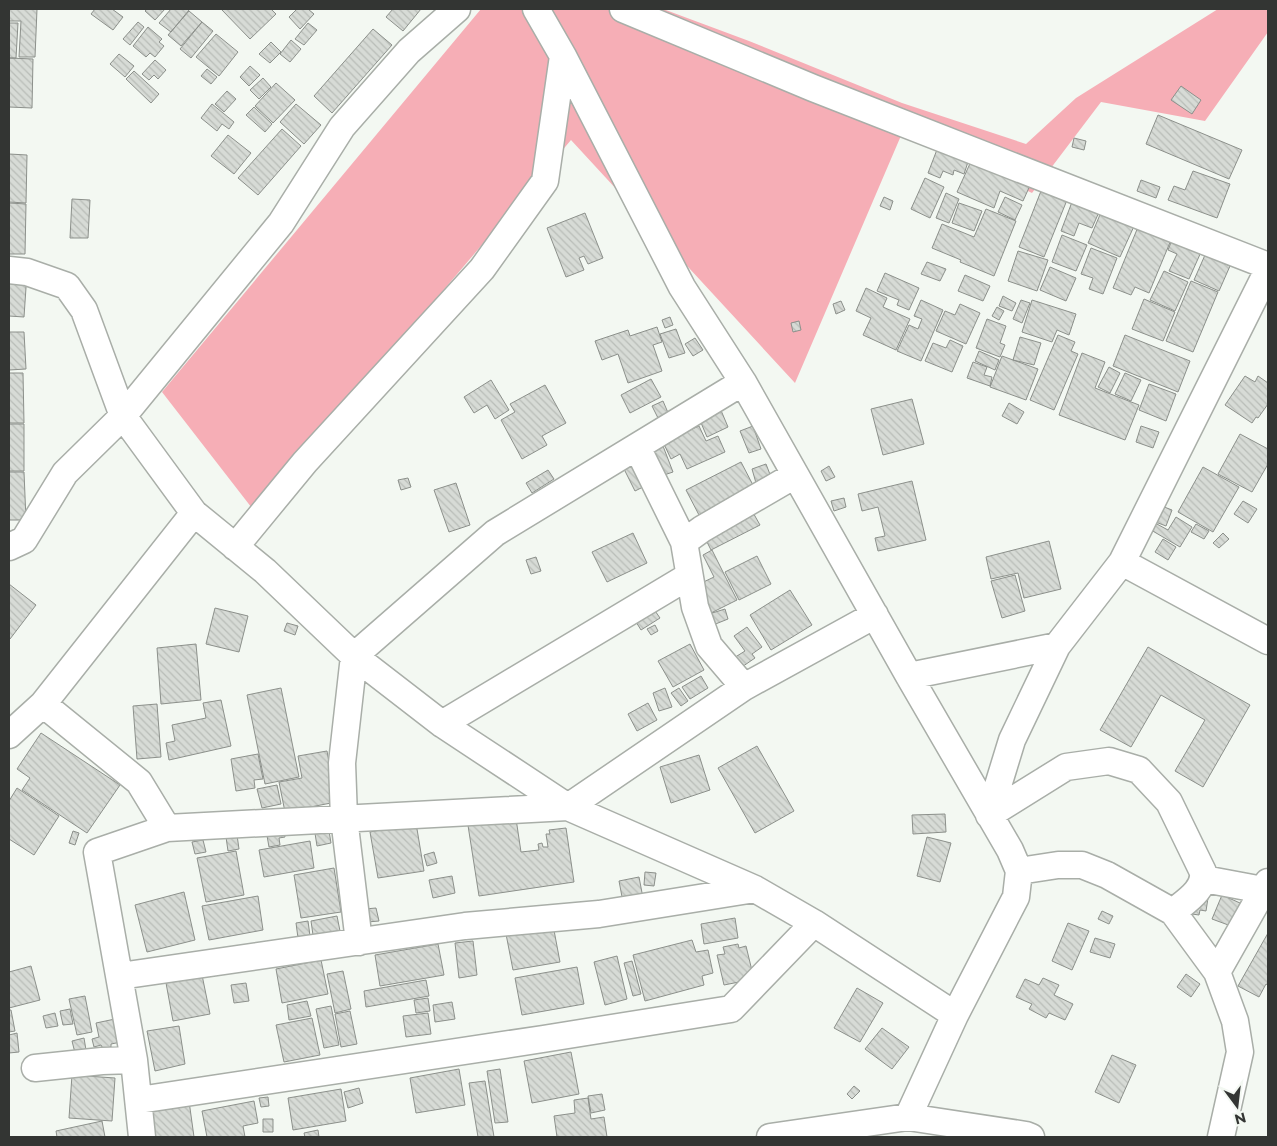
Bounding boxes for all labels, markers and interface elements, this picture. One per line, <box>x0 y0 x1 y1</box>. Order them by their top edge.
north arrow <box>1212 1081 1262 1131</box>
text: N <box>1233 1108 1248 1129</box>

